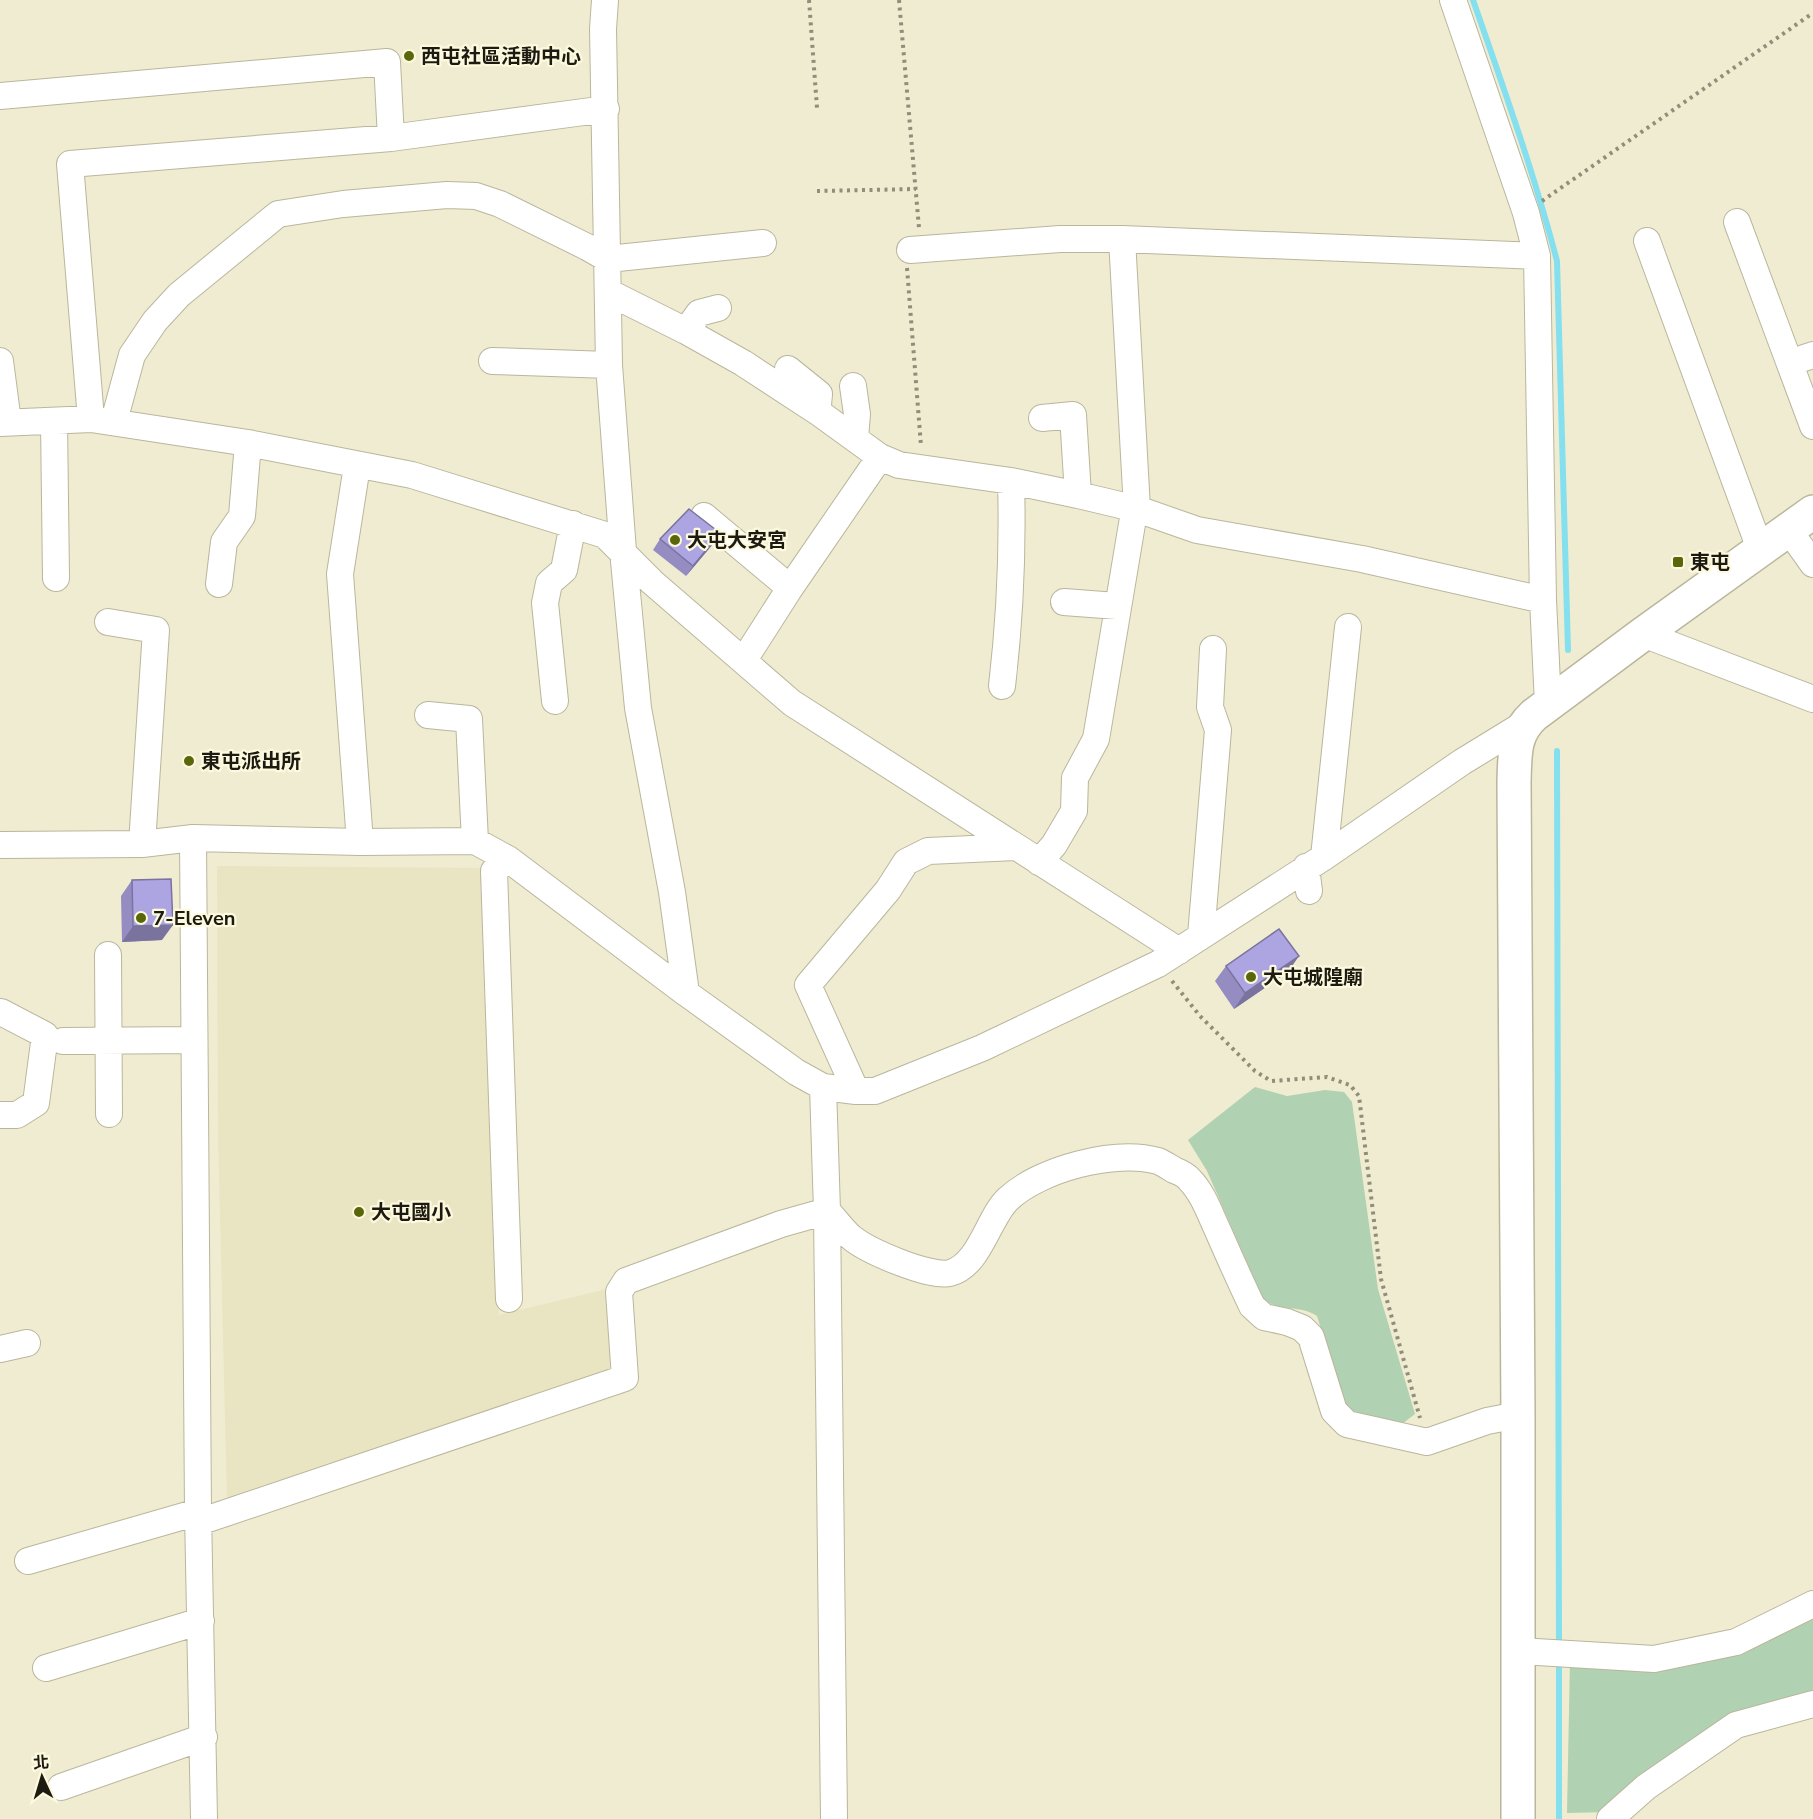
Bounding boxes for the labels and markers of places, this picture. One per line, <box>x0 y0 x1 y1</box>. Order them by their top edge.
place label: 西屯社區活動中心 <box>421 43 581 70</box>
marker: 西屯社區活動中心 <box>402 49 416 63</box>
place label: 大屯大安宮 <box>687 527 787 554</box>
marker: 大屯大安宮 <box>668 533 682 547</box>
place label: 東屯 <box>1690 549 1730 576</box>
marker: 東屯 <box>1671 555 1685 569</box>
place label: 東屯派出所 <box>201 748 301 775</box>
marker: 東屯派出所 <box>182 754 196 768</box>
place label: 7-Eleven <box>153 905 235 932</box>
marker: 7-Eleven <box>134 911 148 925</box>
place label: 大屯城隍廟 <box>1263 964 1363 991</box>
marker: 大屯城隍廟 <box>1244 970 1258 984</box>
place label: 大屯國小 <box>371 1199 451 1226</box>
marker: 大屯國小 <box>352 1205 366 1219</box>

